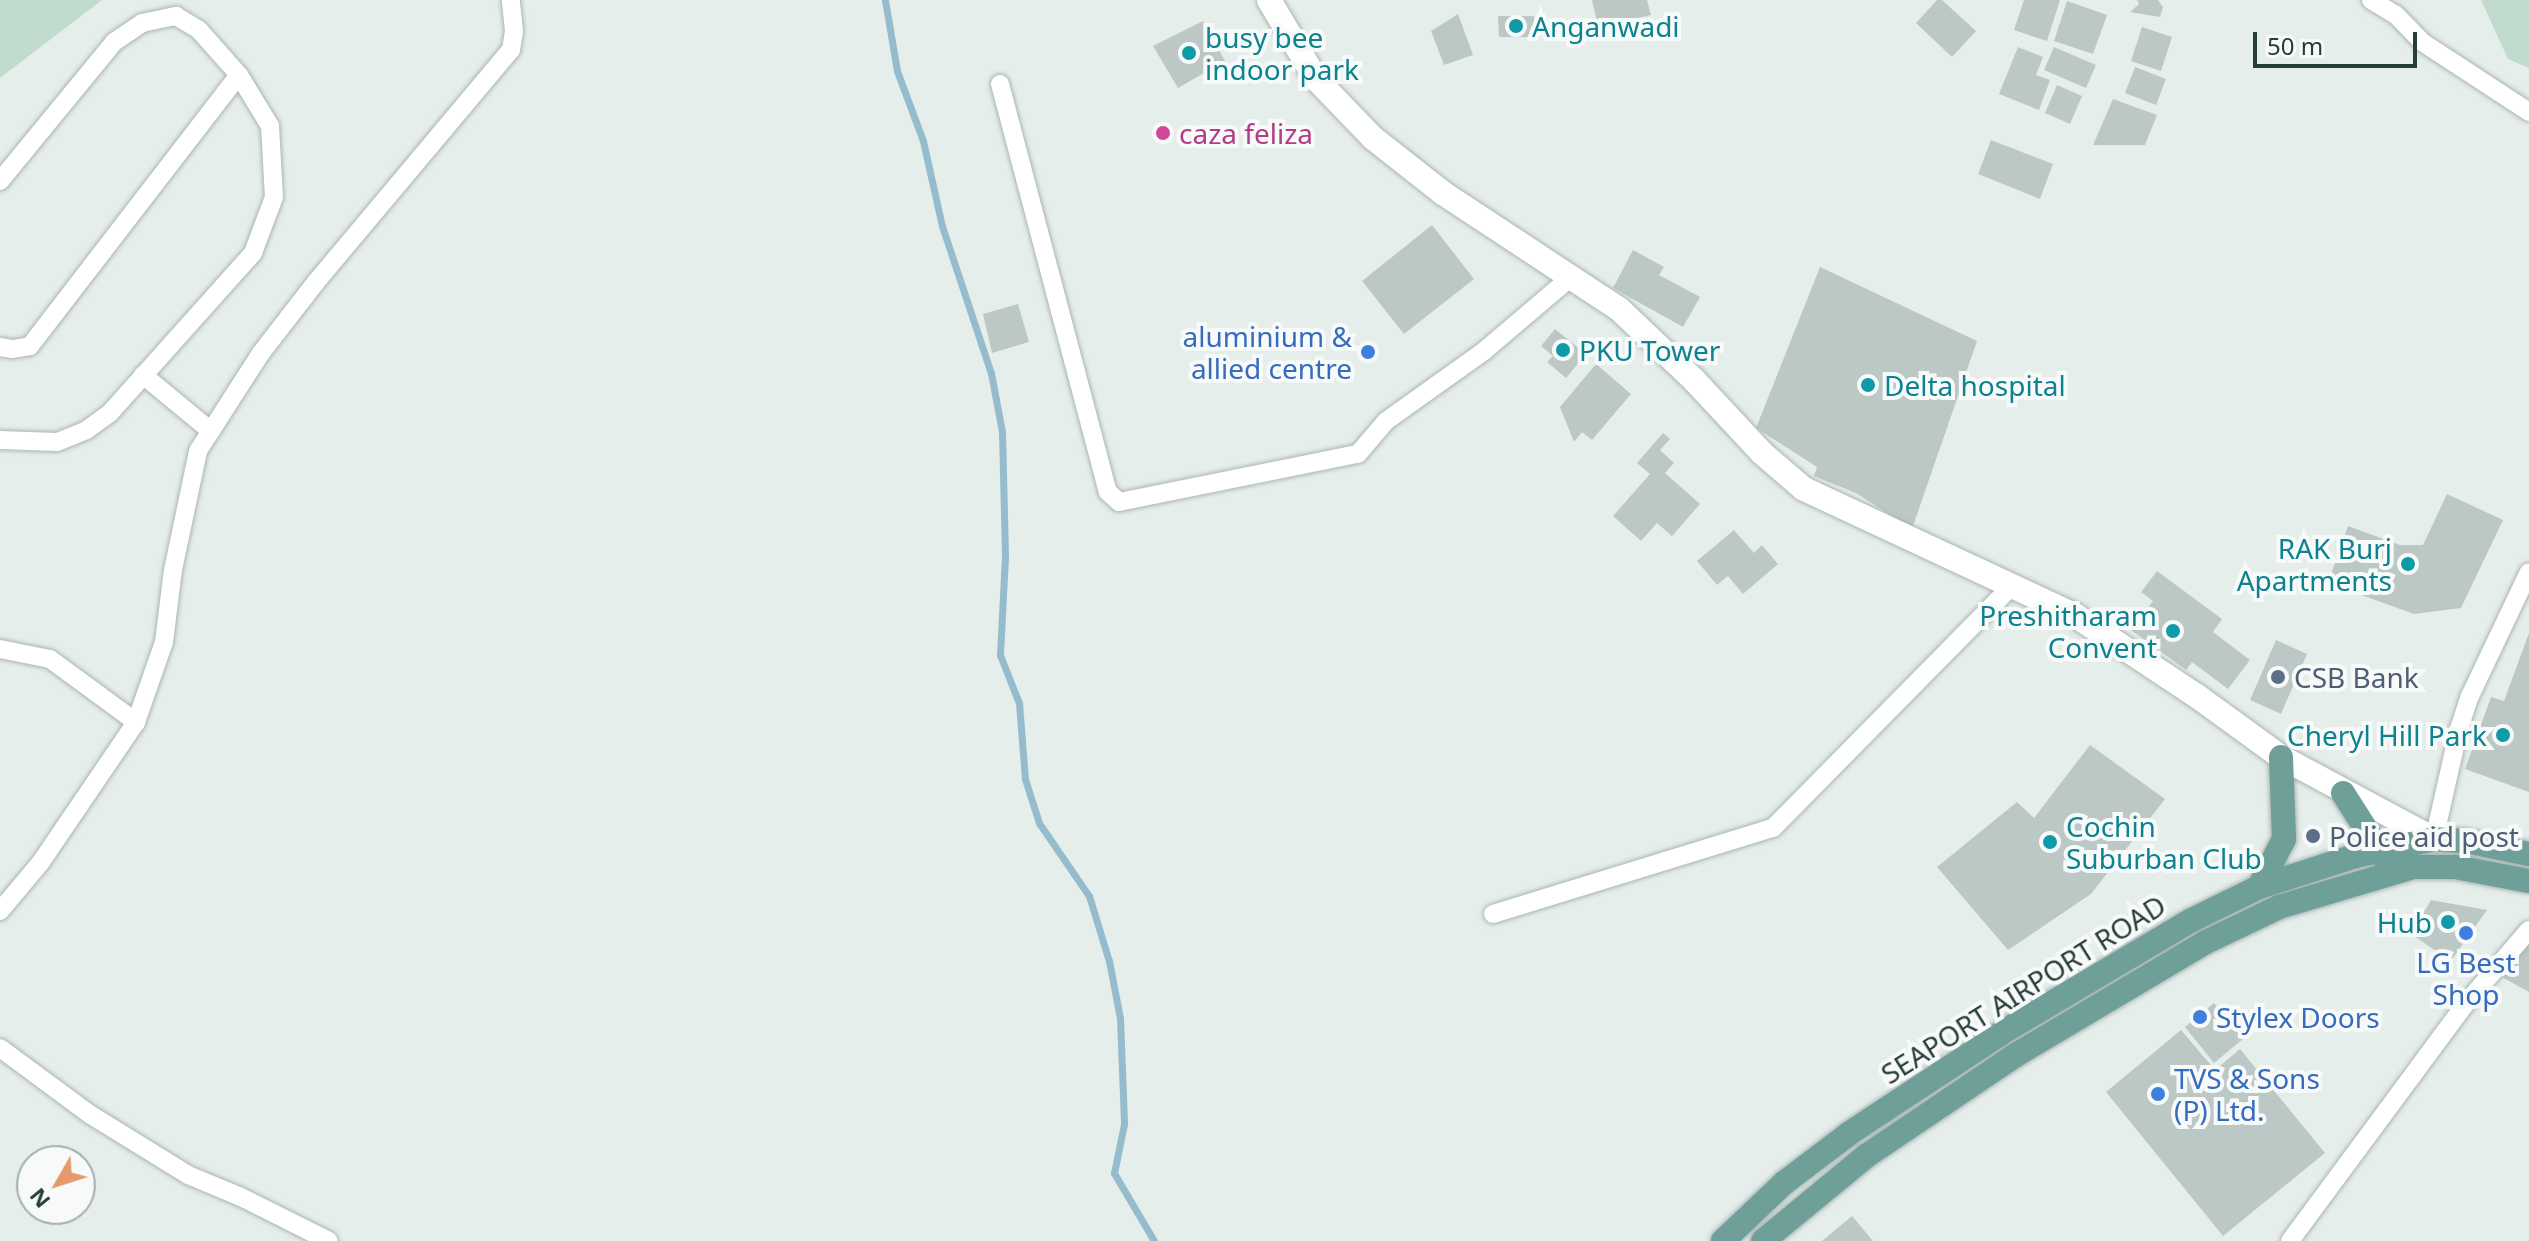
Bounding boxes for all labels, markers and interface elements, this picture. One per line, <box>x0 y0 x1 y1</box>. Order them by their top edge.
place label: Anganwadi <box>1532 9 1680 43</box>
scale bar <box>2257 16 2421 66</box>
marker: Anganwadi <box>1507 17 1525 35</box>
place label: busy bee indoor park <box>1205 20 1359 86</box>
text: 50 m <box>2267 29 2323 62</box>
marker: busy bee indoor park <box>1180 44 1198 62</box>
place label: caza feliza <box>1179 116 1313 150</box>
marker: caza feliza <box>1154 124 1172 142</box>
place label: aluminium & allied centre <box>1183 319 1352 385</box>
place label: PKU Tower <box>1579 333 1720 367</box>
marker: PKU Tower <box>1554 341 1572 359</box>
marker: aluminium & allied centre <box>1359 343 1377 361</box>
place label: Delta hospital <box>1884 368 2066 402</box>
marker: Delta hospital <box>1859 376 1877 394</box>
place label: RAK Burj Apartments <box>2237 531 2392 597</box>
marker: RAK Burj Apartments <box>2399 555 2417 573</box>
place label: Preshitharam Convent <box>1979 598 2157 664</box>
marker: Preshitharam Convent <box>2164 622 2182 640</box>
place label: CSB Bank <box>2294 660 2419 694</box>
marker: CSB Bank <box>2269 668 2287 686</box>
place label: Cheryl Hill Park <box>2287 718 2487 752</box>
marker: Cheryl Hill Park <box>2494 726 2512 744</box>
place label: Cochin Suburban Club <box>2066 809 2262 875</box>
place label: Police aid post <box>2329 819 2519 853</box>
marker: Police aid post <box>2304 827 2322 845</box>
marker: Cochin Suburban Club <box>2041 833 2059 851</box>
street label: SEAPORT AIRPORT ROAD <box>1875 888 2171 1090</box>
place label: Hub <box>2377 905 2432 939</box>
marker: Hub <box>2439 913 2457 931</box>
marker: LG Best Shop <box>2457 924 2475 942</box>
place label: LG Best Shop <box>2416 945 2516 1011</box>
place label: Stylex Doors <box>2216 1000 2380 1034</box>
marker: Stylex Doors <box>2191 1008 2209 1026</box>
place label: TVS & Sons (P) Ltd. <box>2174 1061 2320 1127</box>
marker: TVS & Sons (P) Ltd. <box>2149 1085 2167 1103</box>
north arrow <box>16 1145 96 1225</box>
text: N <box>22 1182 56 1215</box>

